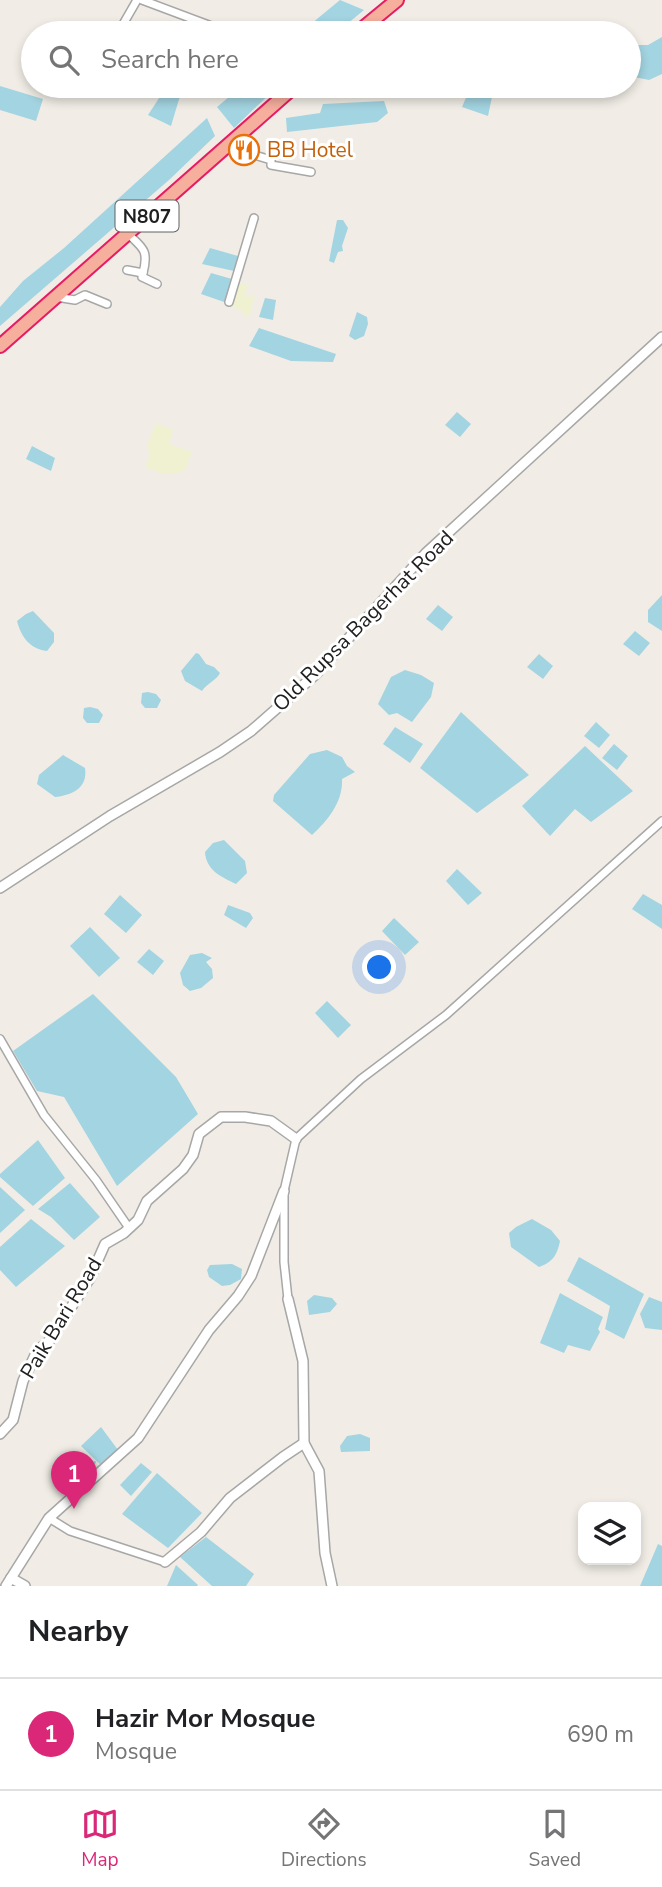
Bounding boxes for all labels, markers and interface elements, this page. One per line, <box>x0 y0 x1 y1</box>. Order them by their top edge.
search box <box>21 21 641 98</box>
icon: search <box>45 41 83 79</box>
text: Search here <box>101 42 239 77</box>
restaurant icon: BB Hotel <box>227 133 261 167</box>
place label: BB Hotel <box>267 136 354 164</box>
road number: N807 <box>116 200 178 232</box>
street label: Old Rupsa Bagerhat Road <box>266 524 460 718</box>
your location <box>362 950 396 984</box>
street label: Paik Bari Road <box>14 1252 108 1384</box>
pin: 1 <box>51 1451 97 1509</box>
map controls <box>578 1502 641 1565</box>
button: layers <box>578 1502 641 1565</box>
text: Nearby <box>28 1611 128 1652</box>
text: Hazir Mor Mosque <box>95 1701 315 1736</box>
text: 1 <box>44 1719 58 1750</box>
text: 690 m <box>567 1719 634 1750</box>
text: Mosque <box>95 1736 177 1767</box>
tab: Map <box>81 1805 119 1873</box>
tab: Directions <box>281 1805 367 1873</box>
tab: Saved <box>529 1805 581 1873</box>

